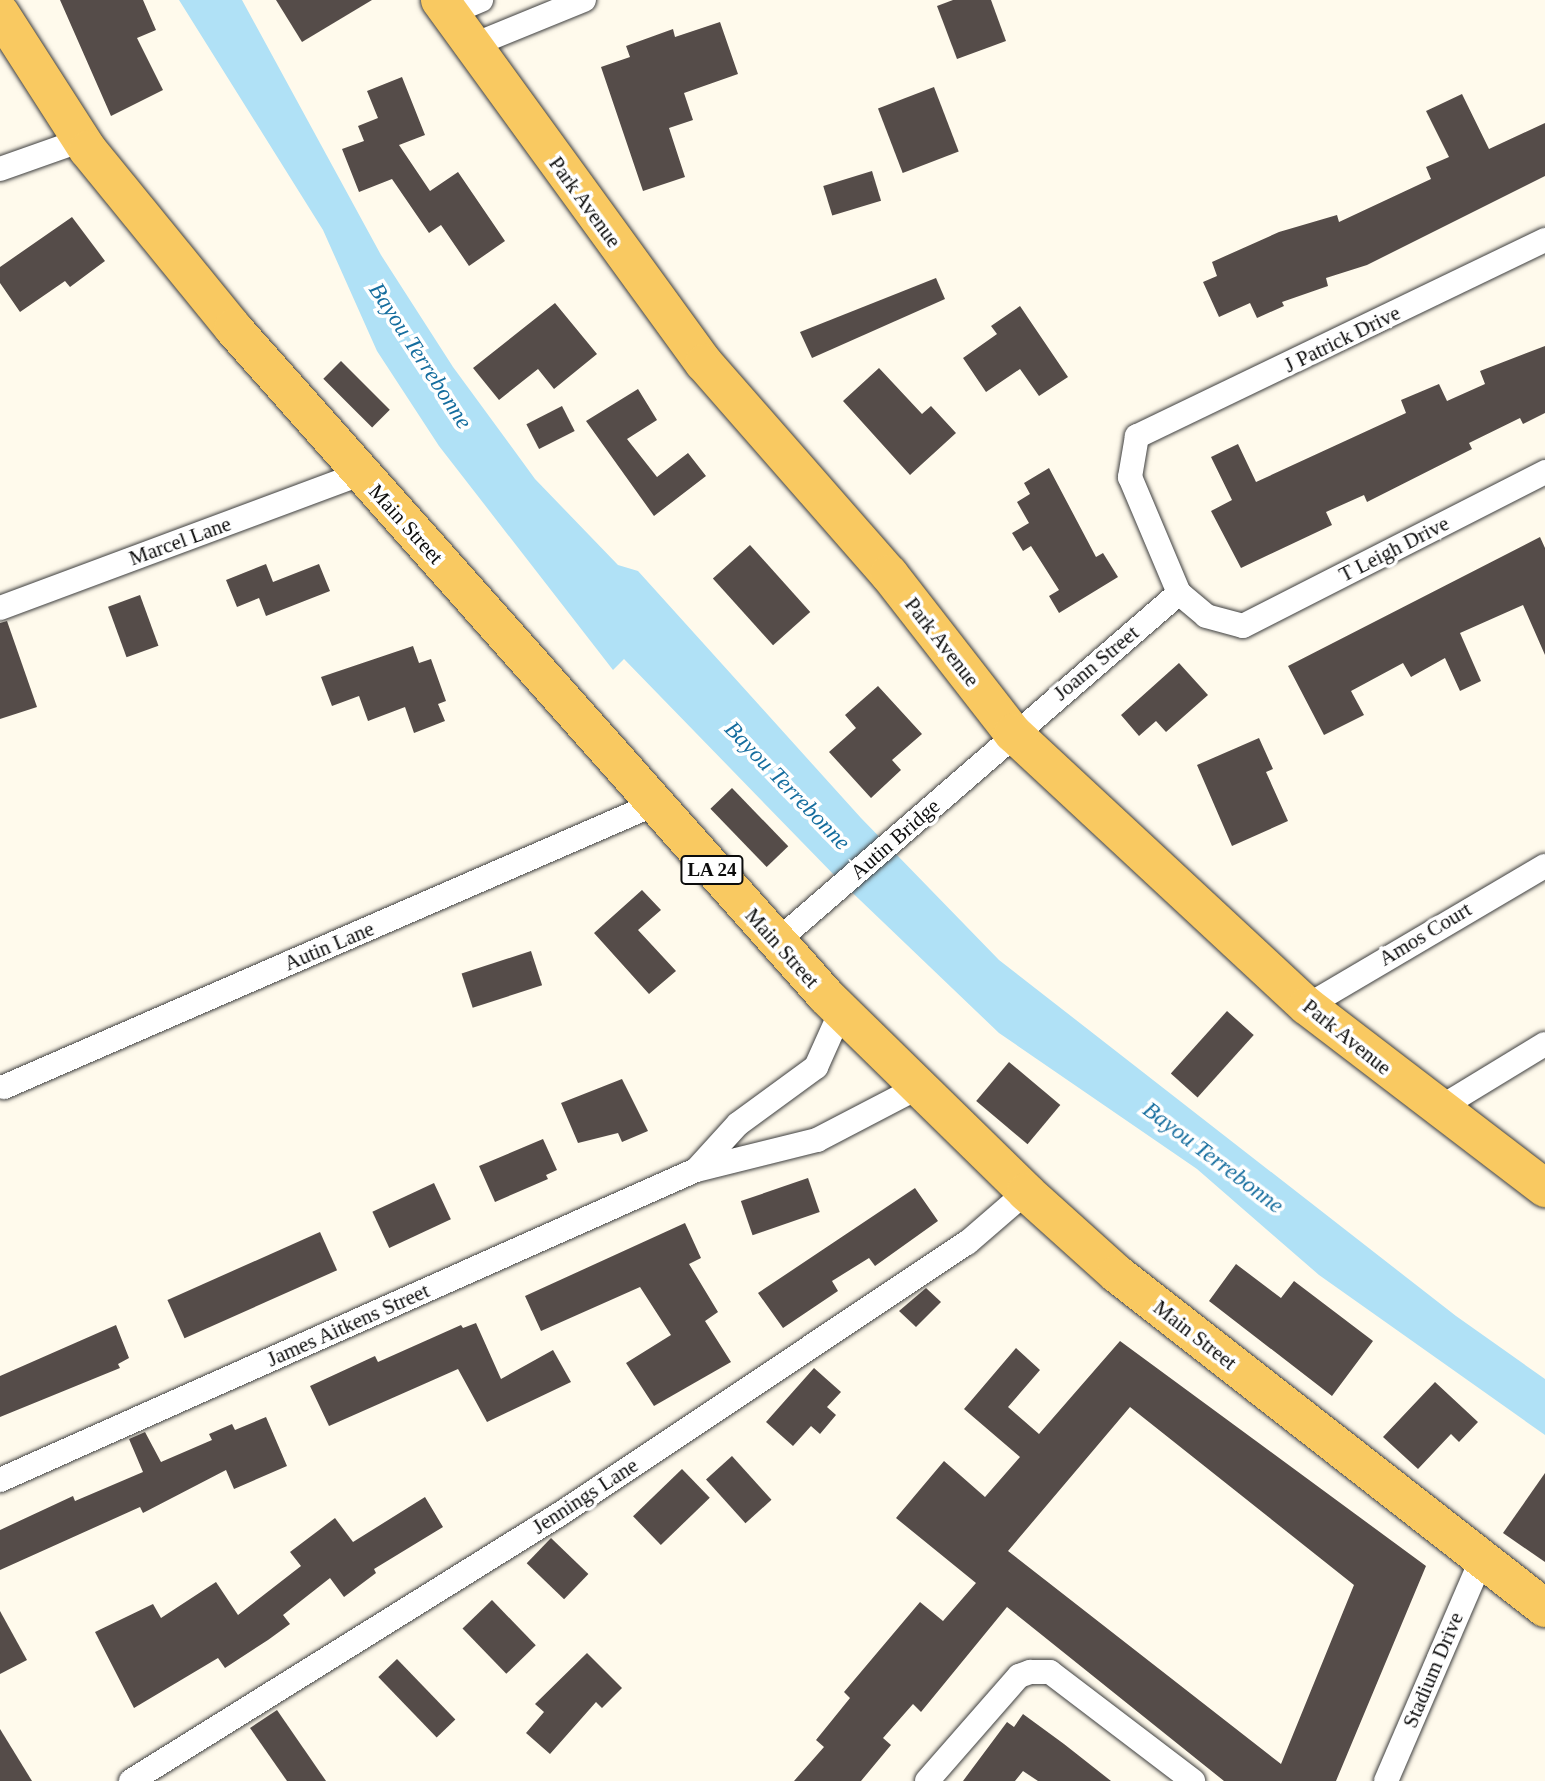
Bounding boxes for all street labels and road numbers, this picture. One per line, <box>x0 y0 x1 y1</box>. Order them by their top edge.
street label: Park Avenue <box>543 151 627 253</box>
street label: J Patrick Drive <box>1280 300 1404 378</box>
street label: Main Street <box>364 479 448 569</box>
street label: Marcel Lane <box>126 511 234 571</box>
street label: T Leigh Drive <box>1335 511 1453 587</box>
street label: Park Avenue <box>899 592 985 692</box>
street label: Joann Street <box>1048 620 1144 706</box>
street label: Autin Bridge <box>845 793 945 885</box>
road number: LA 24 <box>679 855 745 886</box>
street label: Amos Court <box>1374 897 1476 971</box>
street label: Main Street <box>740 903 824 993</box>
street label: Autin Lane <box>280 916 378 976</box>
street label: Park Avenue <box>1297 993 1397 1081</box>
street label: James Aitkens Street <box>262 1278 434 1372</box>
street label: Main Street <box>1148 1295 1242 1375</box>
street label: Jennings Lane <box>528 1453 642 1539</box>
street label: Stadium Drive <box>1397 1608 1469 1732</box>

